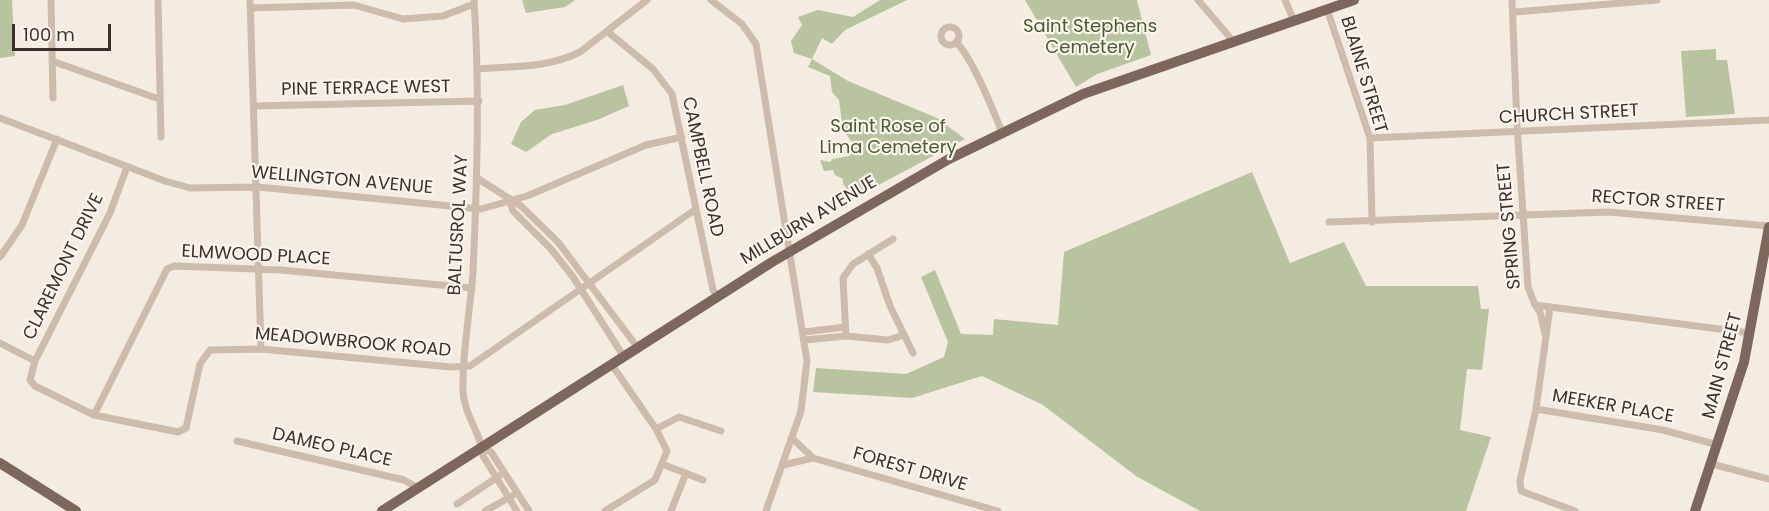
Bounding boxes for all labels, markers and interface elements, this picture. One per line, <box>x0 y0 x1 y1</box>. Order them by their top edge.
scale bar <box>15 12 114 50</box>
street label: BLAINE STREET <box>1335 14 1391 136</box>
park label: Saint Stephens Cemetery <box>1023 16 1157 58</box>
text: 100 m <box>23 22 75 47</box>
street label: PINE TERRACE WEST <box>281 77 451 101</box>
street label: CAMPBELL ROAD <box>677 95 727 239</box>
street label: CHURCH STREET <box>1499 101 1639 129</box>
park label: Saint Rose of Lima Cemetery <box>819 116 957 158</box>
street label: BALTUSROL WAY <box>445 154 473 296</box>
street label: WELLINGTON AVENUE <box>250 162 434 200</box>
street label: SPRING STREET <box>1494 162 1526 290</box>
street label: MILLBURN AVENUE <box>737 172 881 270</box>
street label: RECTOR STREET <box>1591 187 1725 217</box>
street label: CLAREMONT DRIVE <box>19 190 109 344</box>
street label: ELMWOOD PLACE <box>181 241 331 271</box>
street label: MAIN STREET <box>1698 311 1748 421</box>
street label: MEADOWBROOK ROAD <box>254 324 452 362</box>
street label: MEEKER PLACE <box>1550 386 1676 428</box>
street label: DAMEO PLACE <box>270 424 394 472</box>
street label: FOREST DRIVE <box>850 443 970 497</box>

